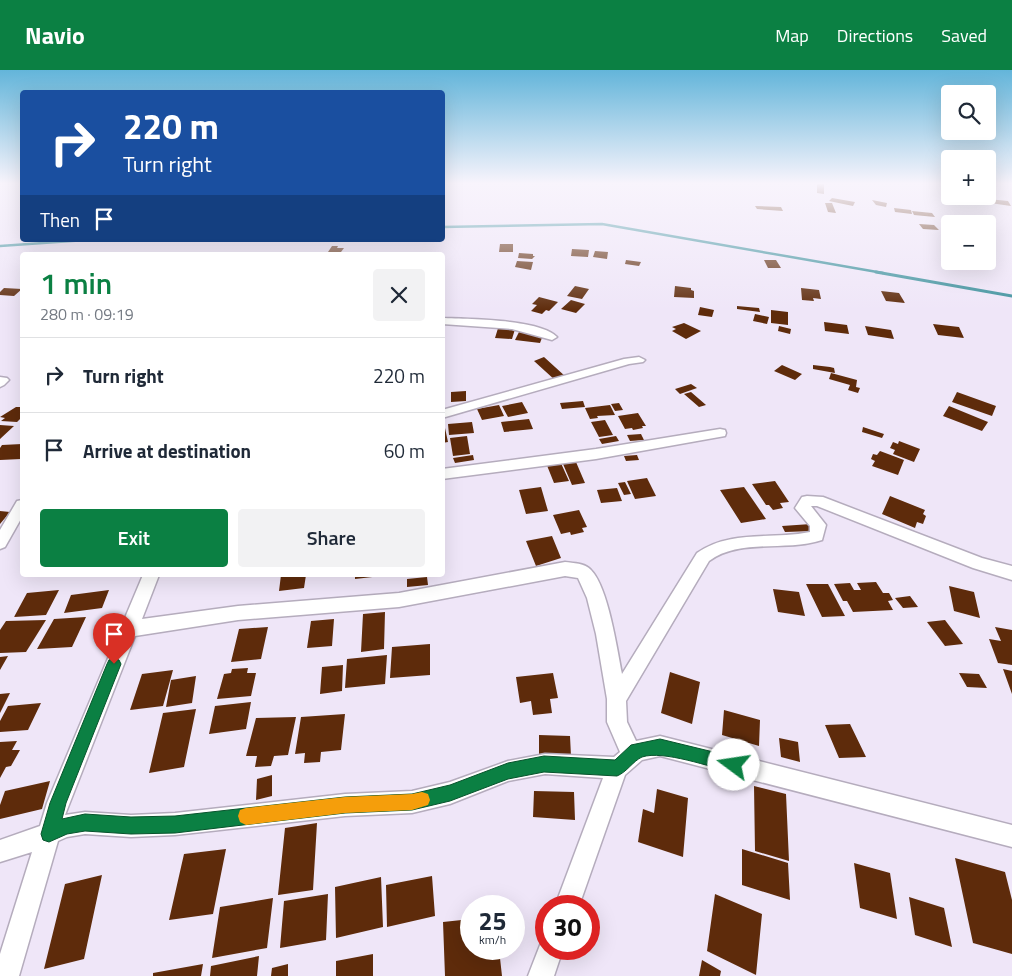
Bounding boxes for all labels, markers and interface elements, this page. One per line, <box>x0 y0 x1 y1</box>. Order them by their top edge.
text: Navio <box>25 17 85 53</box>
text: Map <box>775 22 809 49</box>
text: Directions <box>837 22 913 49</box>
text: Saved <box>941 22 987 49</box>
map controls <box>941 85 996 270</box>
button: search <box>941 85 996 140</box>
text: 220 m <box>123 99 219 153</box>
icon: right <box>40 110 105 175</box>
text: Turn right <box>123 147 212 181</box>
button: + <box>941 150 996 205</box>
text: Then <box>40 205 80 234</box>
icon: arrive <box>90 205 118 233</box>
button: − <box>941 215 996 270</box>
text: 1 min <box>40 260 112 306</box>
button: close <box>373 269 425 321</box>
text: 280 m · 09:19 <box>40 302 134 326</box>
icon: right <box>40 361 68 389</box>
text: Turn right <box>83 361 164 390</box>
text: 220 m <box>373 361 425 390</box>
icon: arrive <box>40 436 68 464</box>
text: Arrive at destination <box>83 436 251 465</box>
text: 60 m <box>384 436 425 465</box>
button: Exit <box>40 509 228 567</box>
button: Share <box>238 509 425 567</box>
pin <box>93 613 135 664</box>
icon: arrive <box>100 620 128 648</box>
position arrow <box>707 738 759 790</box>
speed limit sign: 30 <box>535 895 600 960</box>
text: 25 <box>478 902 507 940</box>
text: km/h <box>479 930 506 949</box>

